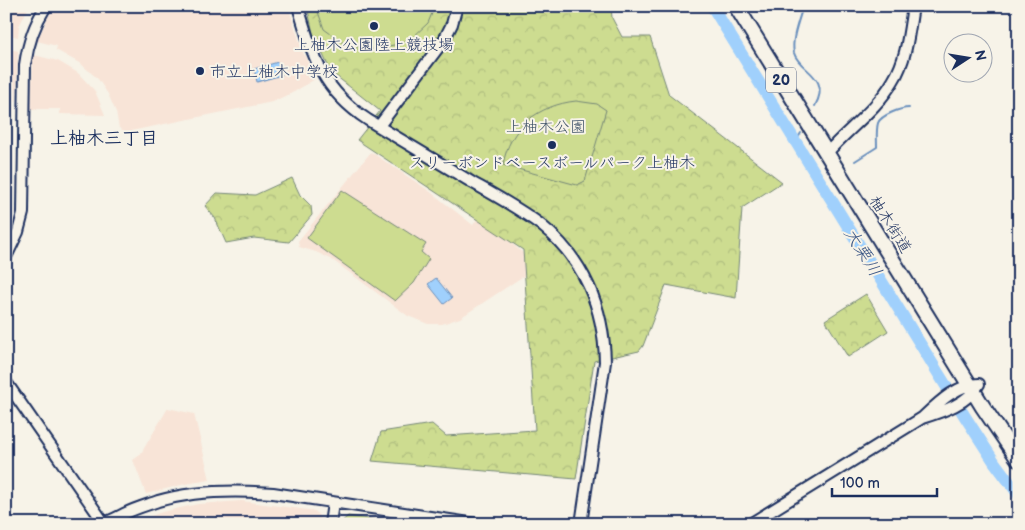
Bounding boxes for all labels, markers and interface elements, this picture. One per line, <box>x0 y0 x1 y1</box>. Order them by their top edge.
marker: 上柚木公園陸上競技場 <box>368 20 380 32</box>
north arrow <box>942 32 992 82</box>
place label: 上柚木公園陸上競技場 <box>294 36 454 55</box>
text: N <box>971 48 990 62</box>
place label: 市立上柚木中学校 <box>210 63 338 82</box>
marker: 市立上柚木中学校 <box>194 65 206 77</box>
road number: 20 <box>766 68 796 92</box>
park label: 上柚木公園 <box>506 118 586 137</box>
district label: 上柚木三丁目 <box>50 128 158 149</box>
marker: スリーボンドベースボールパーク上柚木 <box>546 139 558 151</box>
place label: スリーボンドベースボールパーク上柚木 <box>409 154 695 173</box>
street label: 柚木街道 <box>865 193 915 257</box>
water label: 大栗川 <box>839 224 886 281</box>
scale bar <box>832 465 938 497</box>
text: 100 m <box>840 474 880 493</box>

